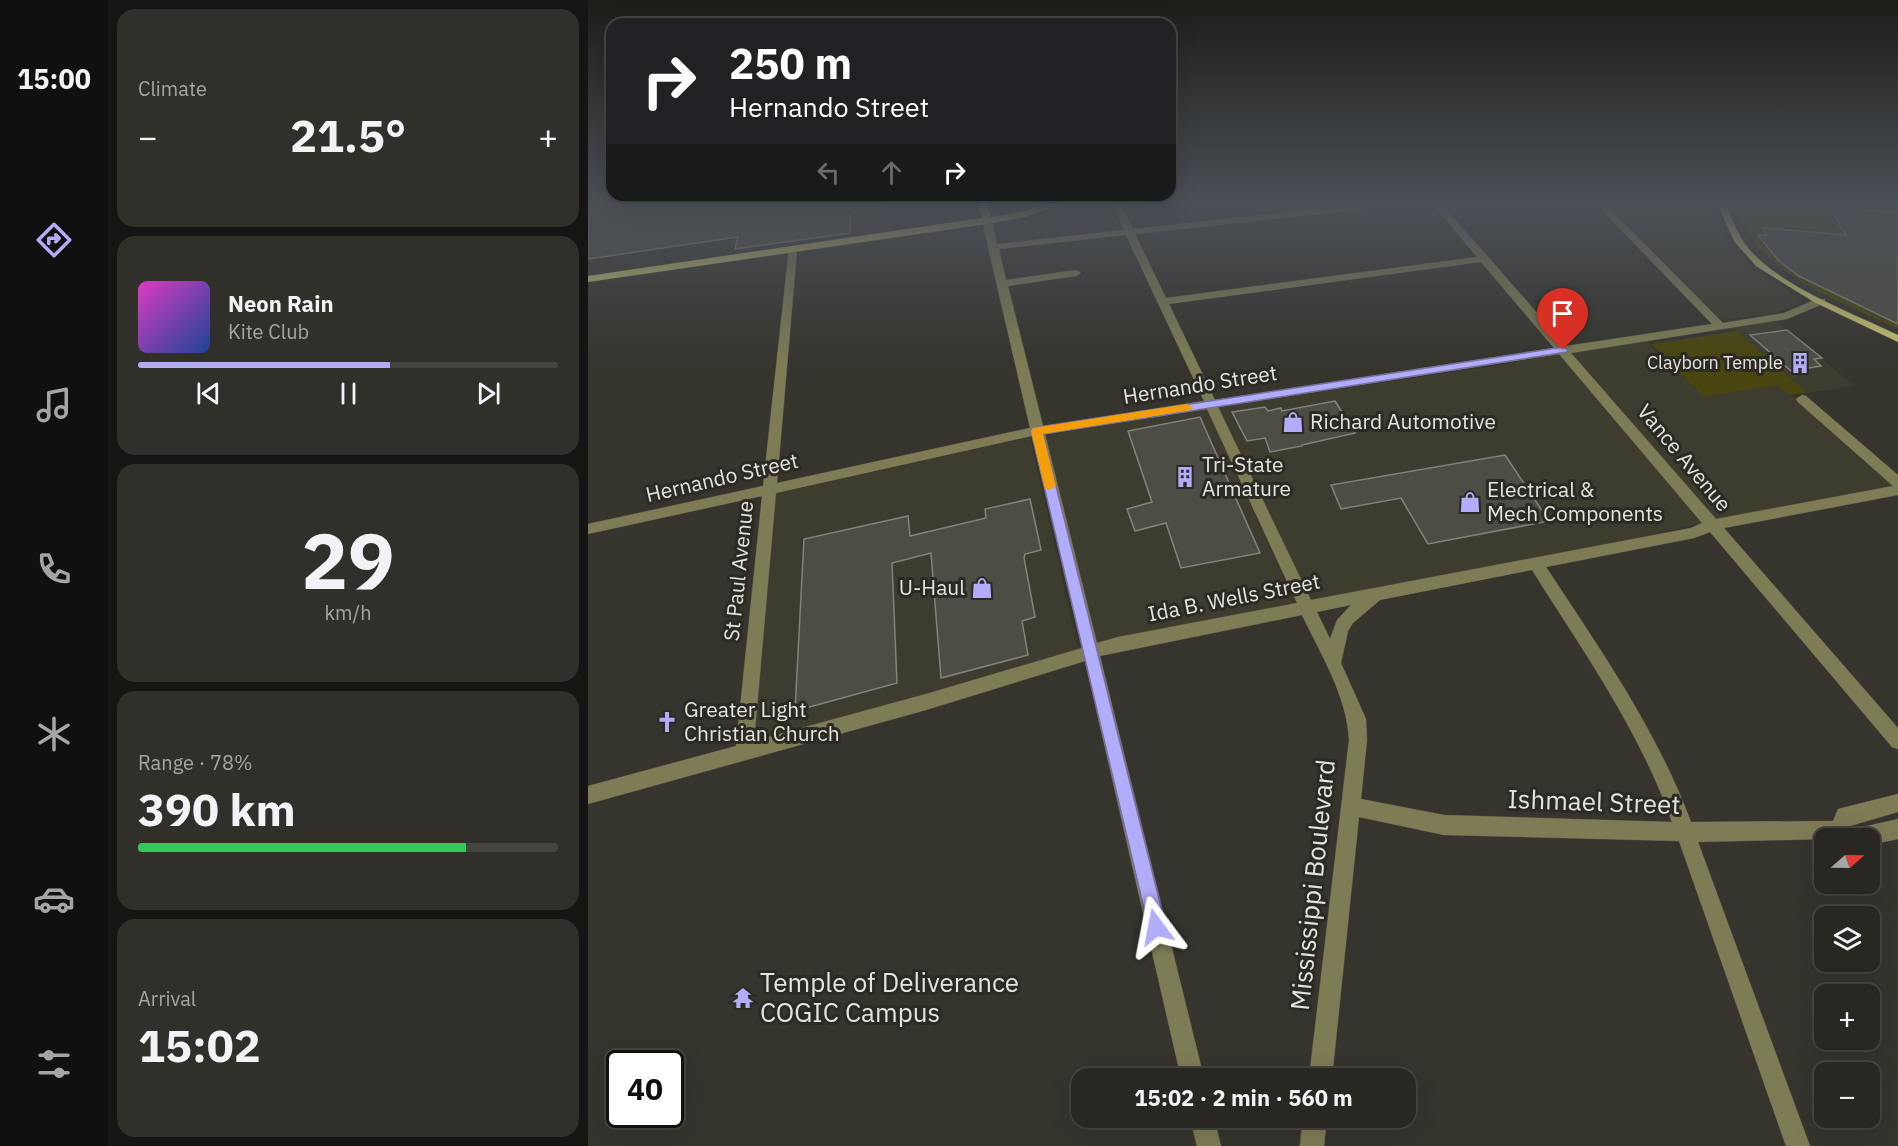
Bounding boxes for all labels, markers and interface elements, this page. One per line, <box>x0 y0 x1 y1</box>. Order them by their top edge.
text: 250 m <box>729 36 852 91</box>
icon: right <box>630 42 708 120</box>
text: 15:00 <box>17 61 91 96</box>
text: Climate <box>138 75 207 102</box>
text: Hernando Street <box>729 89 929 124</box>
text: 21.5° <box>290 106 406 164</box>
text: − <box>138 115 158 158</box>
text: + <box>538 115 558 158</box>
icon: left <box>812 156 845 189</box>
icon: ahead <box>875 156 908 189</box>
icon: right <box>938 156 971 189</box>
icon: directions <box>33 219 75 261</box>
pin <box>1537 288 1588 350</box>
text: Neon Rain <box>228 289 334 318</box>
icon: arrive <box>1546 297 1579 330</box>
text: Kite Club <box>228 318 309 345</box>
place label: Clayborn Temple <box>1647 351 1783 374</box>
building icon: Clayborn Temple <box>1788 351 1812 375</box>
street label: Hernando Street <box>1121 358 1279 410</box>
icon: previous <box>192 377 225 410</box>
icon: pause <box>332 377 365 410</box>
icon: next <box>472 377 505 410</box>
icon: music <box>33 384 75 426</box>
street label: Vance Avenue <box>1632 398 1738 517</box>
place label: Richard Automotive <box>1310 407 1496 435</box>
shop icon: Richard Automotive <box>1281 410 1305 434</box>
street label: Hernando Street <box>643 446 801 508</box>
place label: Tri-State Armature <box>1202 450 1291 502</box>
building icon: Tri-State Armature <box>1173 465 1197 489</box>
place label: Electrical & Mech Components <box>1487 475 1663 527</box>
shop icon: Electrical & Mech Components <box>1458 490 1482 514</box>
street label: St Paul Avenue <box>717 499 759 642</box>
text: 29 <box>301 509 395 610</box>
icon: phone <box>33 548 75 590</box>
street label: Ida B. Wells Street <box>1145 567 1322 627</box>
place label: U-Haul <box>899 573 965 601</box>
shop icon: U-Haul <box>970 576 994 600</box>
text: km/h <box>324 599 372 626</box>
place label: Greater Light Christian Church <box>684 695 840 747</box>
church icon: Greater Light Christian Church <box>655 710 679 734</box>
icon: climate <box>33 713 75 755</box>
text: Range · 78% <box>138 749 253 776</box>
street label: Mississippi Boulevard <box>1282 758 1342 1012</box>
text: 390 km <box>138 780 296 838</box>
street label: Ishmael Street <box>1507 781 1681 821</box>
north arrow <box>1814 828 1880 894</box>
map controls <box>1814 828 1880 1128</box>
icon: car <box>33 878 75 920</box>
position arrow <box>1124 895 1188 959</box>
button: layers <box>1814 906 1880 972</box>
place label: Temple of Deliverance COGIC Campus <box>760 965 1019 1029</box>
button: + <box>1814 984 1880 1050</box>
text: Arrival <box>138 985 196 1012</box>
temple icon: Temple of Deliverance COGIC Campus <box>731 986 755 1010</box>
text: 15:02 <box>138 1016 261 1074</box>
icon: filters <box>33 1043 75 1085</box>
speed limit sign: 40 <box>606 1050 684 1128</box>
button: − <box>1814 1062 1880 1128</box>
text: 15:02 · 2 min · 560 m <box>1134 1083 1353 1112</box>

